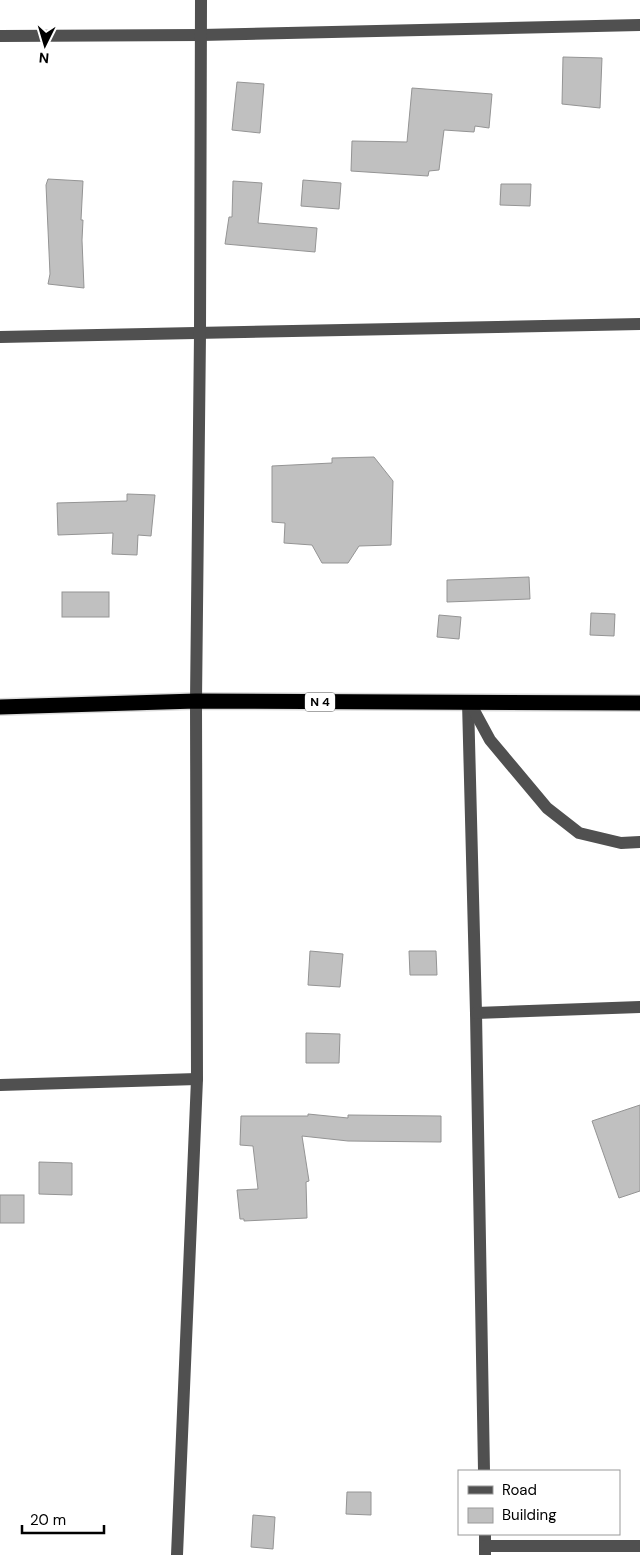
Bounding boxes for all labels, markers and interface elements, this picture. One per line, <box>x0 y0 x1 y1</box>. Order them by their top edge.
north arrow <box>20 20 70 70</box>
text: N <box>38 49 50 67</box>
road number: N 4 <box>305 692 335 712</box>
legend <box>458 1470 620 1535</box>
text: Road <box>502 1480 537 1500</box>
scale bar <box>22 1502 105 1534</box>
text: Building <box>502 1505 557 1525</box>
text: 20 m <box>30 1510 66 1530</box>

